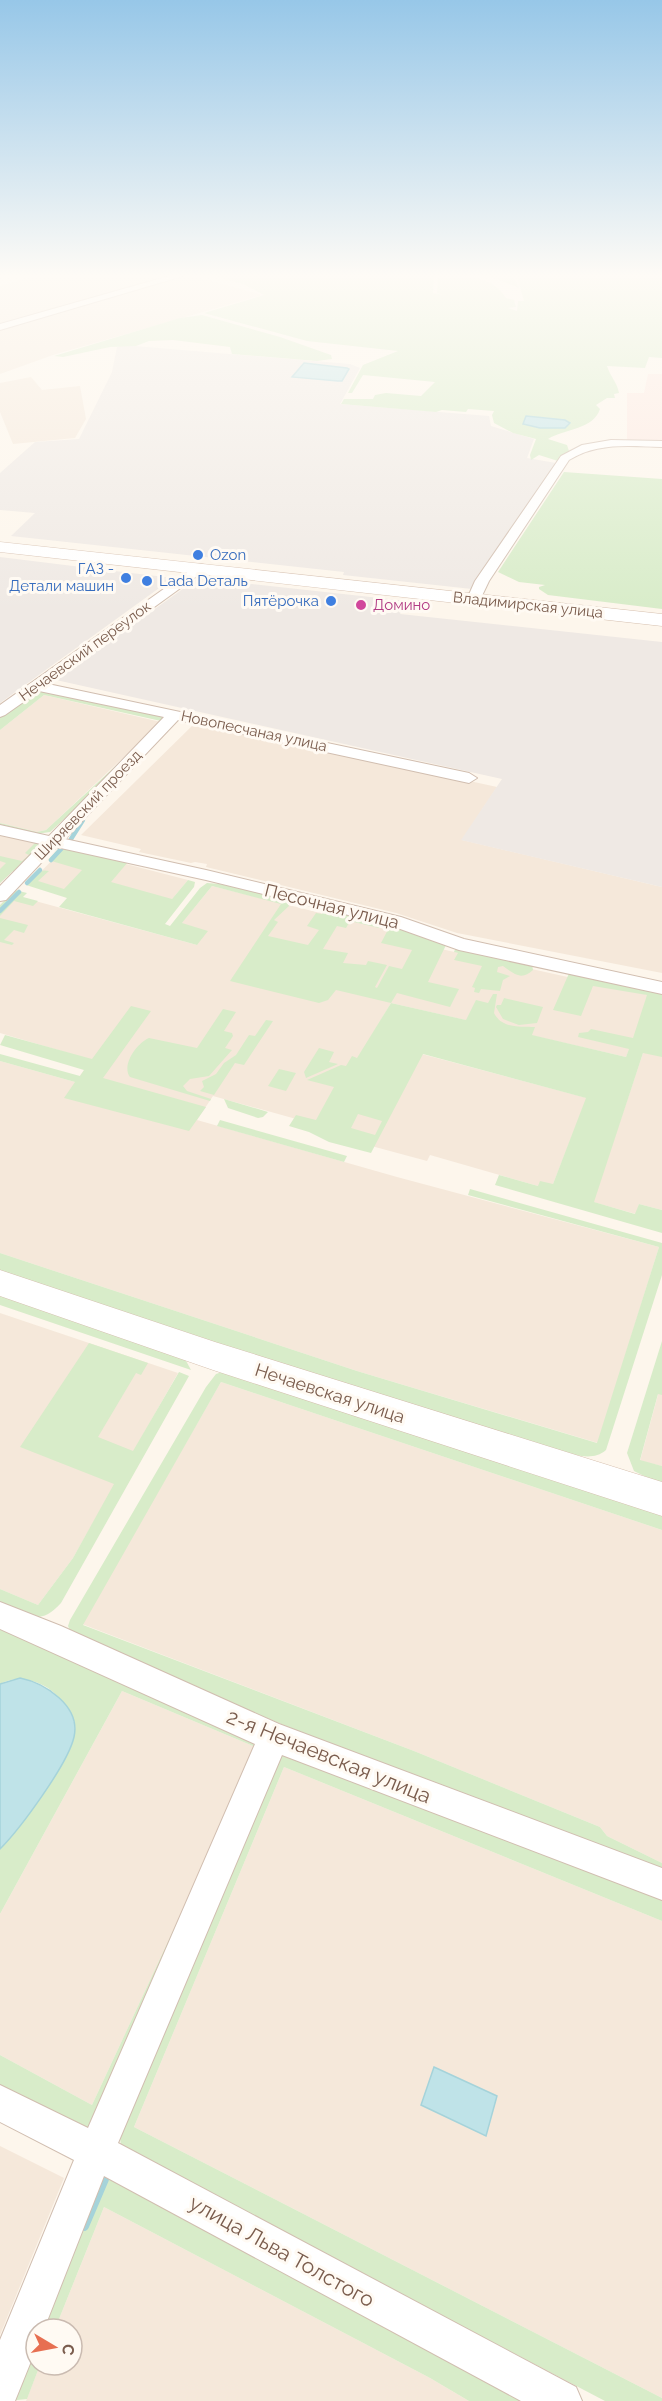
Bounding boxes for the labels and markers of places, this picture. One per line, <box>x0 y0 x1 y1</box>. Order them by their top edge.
place label: Ozon <box>210 546 246 564</box>
marker: Ozon <box>191 548 205 562</box>
place label: ГАЗ - Детали машин <box>9 560 114 595</box>
marker: ГАЗ - Детали машин <box>119 571 133 585</box>
place label: Lada Dеталь <box>159 572 248 590</box>
marker: Lada Dеталь <box>140 574 154 588</box>
place label: Пятёрочка <box>243 592 319 610</box>
marker: Пятёрочка <box>324 594 338 608</box>
place label: Домино <box>373 596 430 614</box>
marker: Домино <box>354 598 368 612</box>

